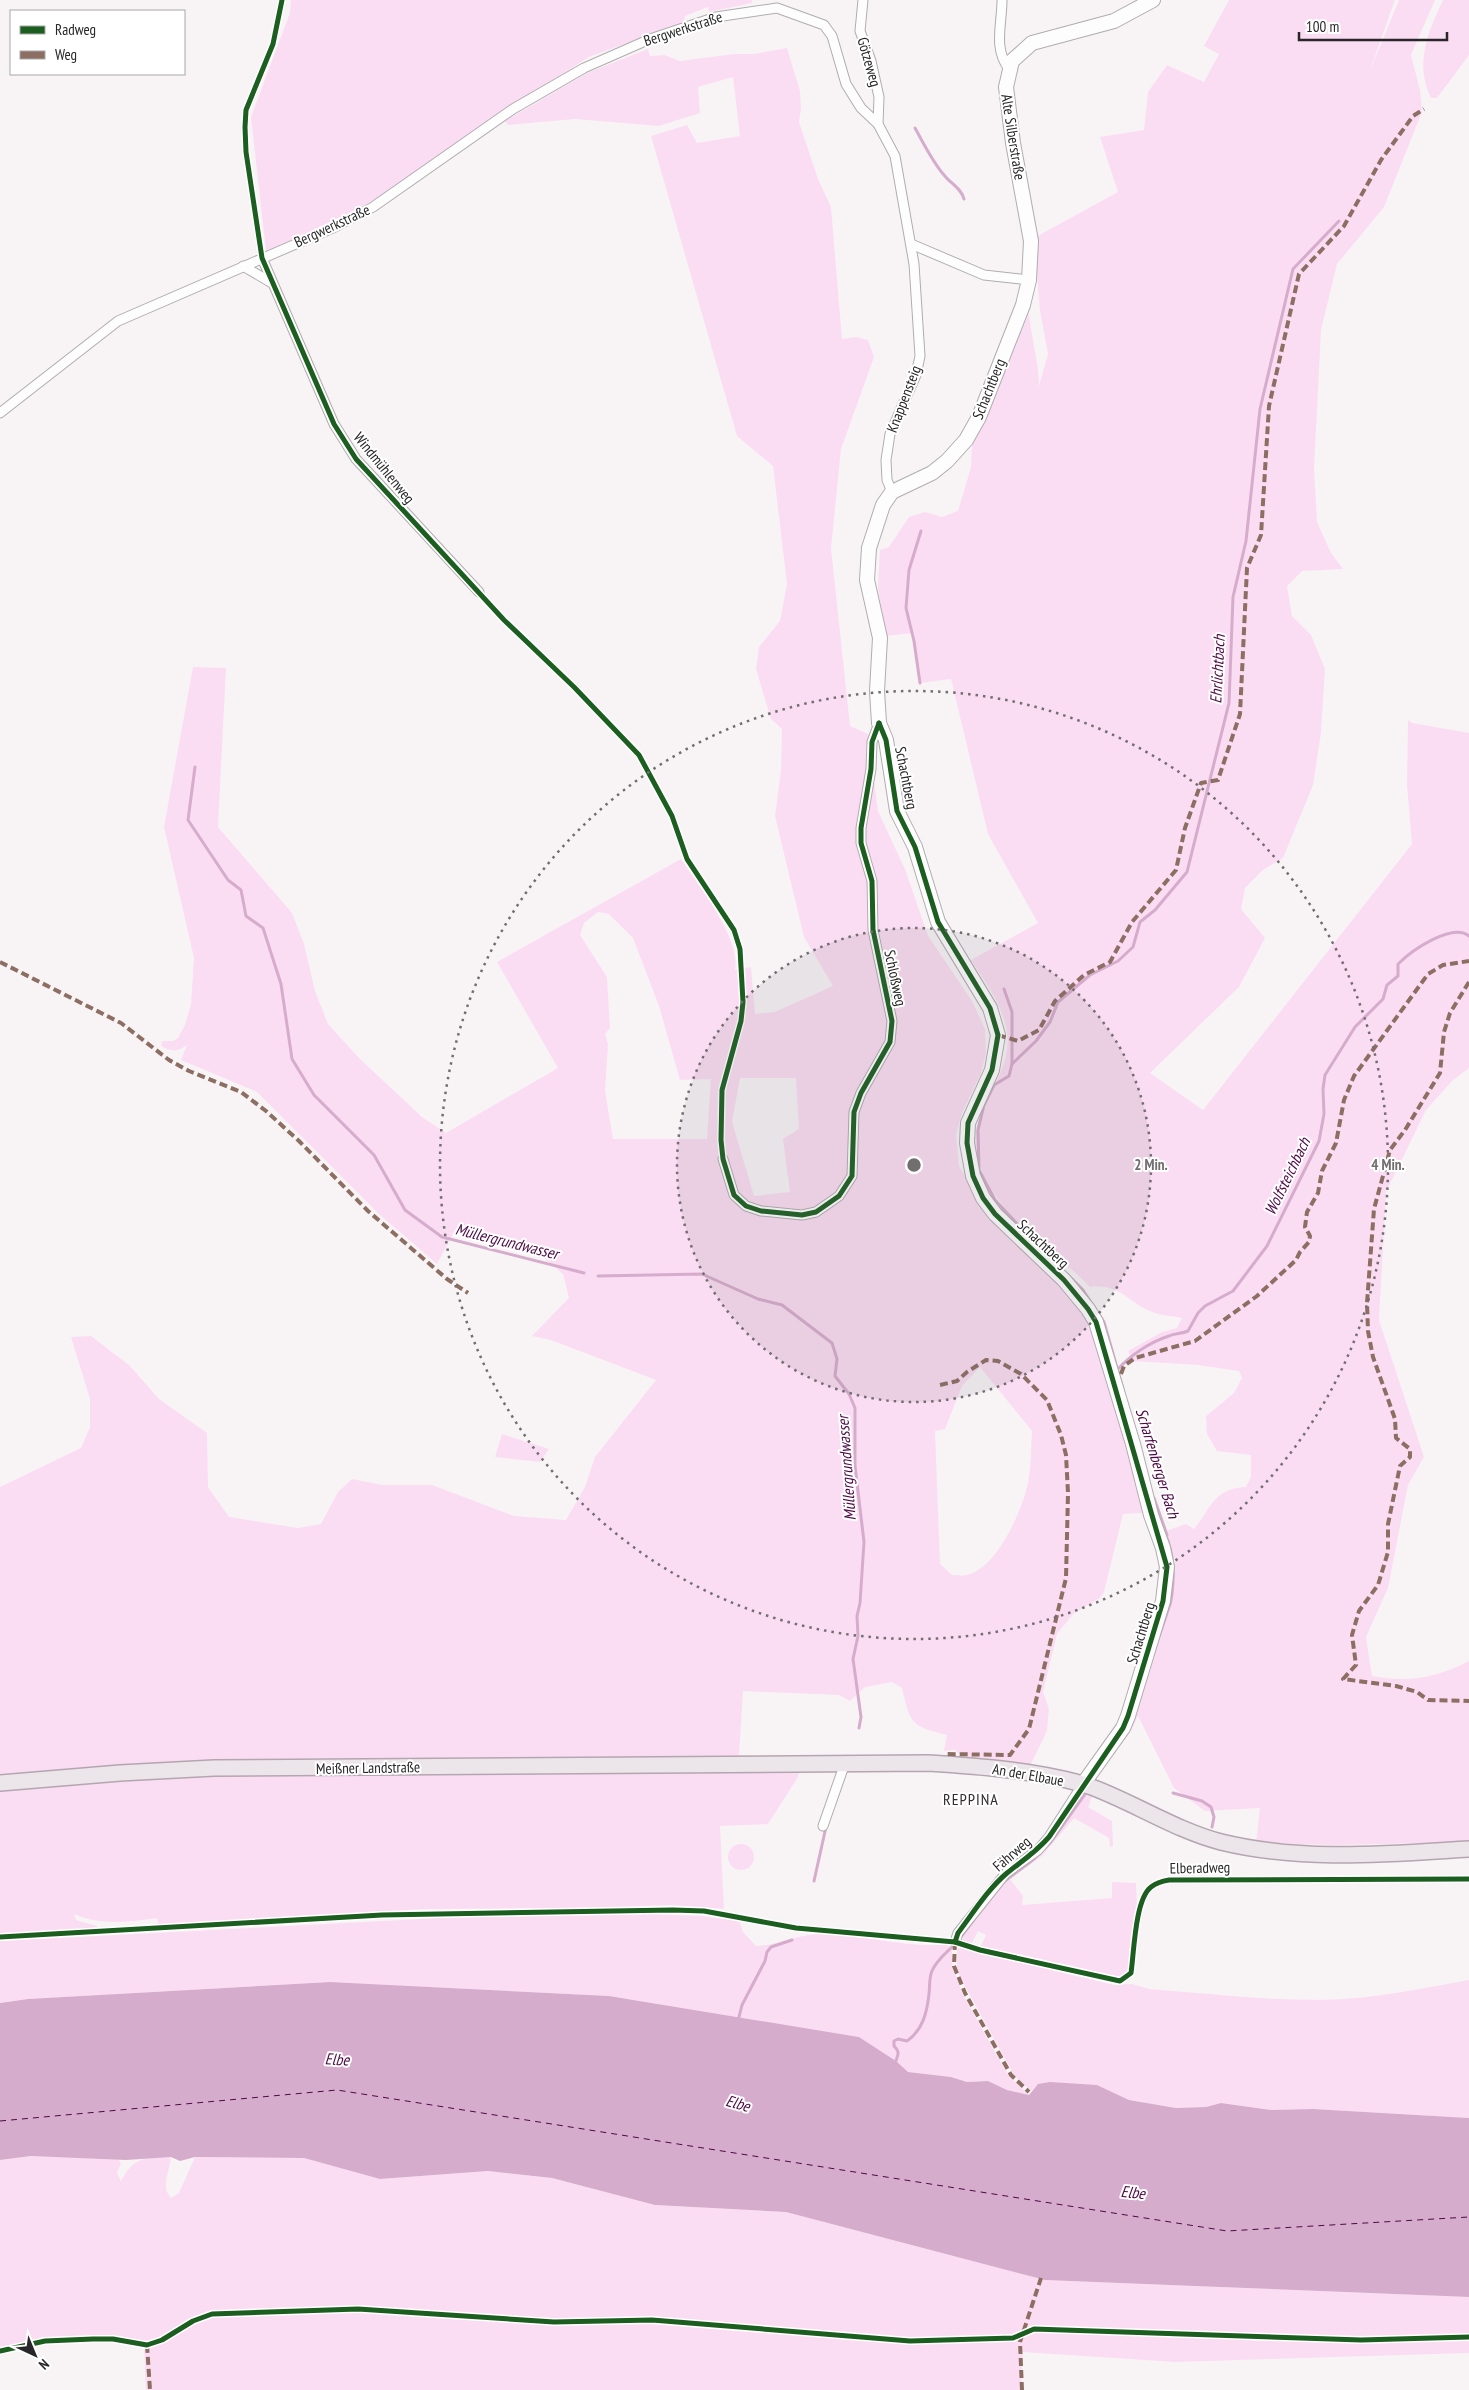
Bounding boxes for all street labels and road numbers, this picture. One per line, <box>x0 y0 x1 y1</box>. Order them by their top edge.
street label: Bergwerkstraße <box>641 7 725 50</box>
street label: Götzeweg <box>853 35 886 89</box>
street label: Alte Silberstraße <box>997 93 1030 181</box>
street label: Bergwerkstraße <box>291 200 373 251</box>
street label: Schachtberg <box>968 356 1009 422</box>
street label: Knappensteig <box>882 363 925 435</box>
street label: Windmühlenweg <box>350 428 419 507</box>
street label: Schachtberg <box>891 745 922 811</box>
street label: Schloßweg <box>880 948 911 1008</box>
street label: Schachtberg <box>1014 1215 1073 1272</box>
street label: Schachtberg <box>1122 1600 1159 1666</box>
street label: Meißner Landstraße <box>316 1757 420 1778</box>
street label: An der Elbaue <box>991 1759 1065 1790</box>
street label: Fährweg <box>989 1832 1035 1875</box>
street label: Elberadweg <box>1170 1857 1230 1878</box>

